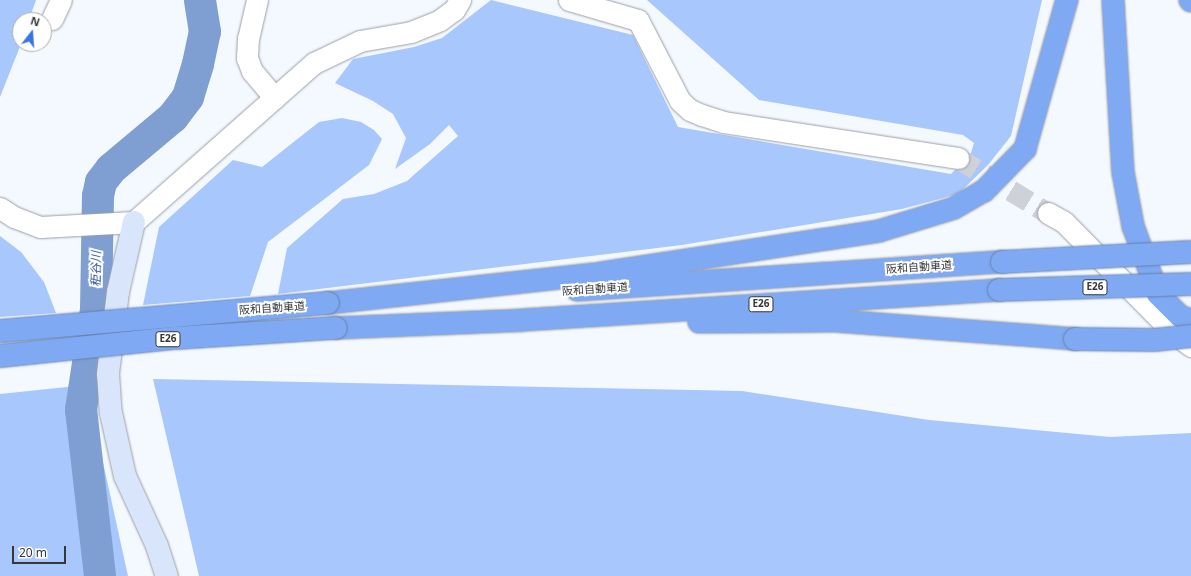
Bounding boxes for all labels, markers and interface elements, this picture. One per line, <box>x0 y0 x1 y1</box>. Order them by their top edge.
north arrow <box>12 12 52 52</box>
text: N <box>29 13 42 29</box>
water label: 秬谷川 <box>88 251 104 287</box>
street label: 阪和自動車道 <box>886 258 952 276</box>
road number: E26 <box>1082 279 1108 295</box>
street label: 阪和自動車道 <box>562 280 628 298</box>
road number: E26 <box>748 296 774 312</box>
street label: 阪和自動車道 <box>239 299 305 317</box>
road number: E26 <box>155 331 181 347</box>
scale bar <box>14 538 68 564</box>
text: 20 m <box>19 544 47 561</box>

